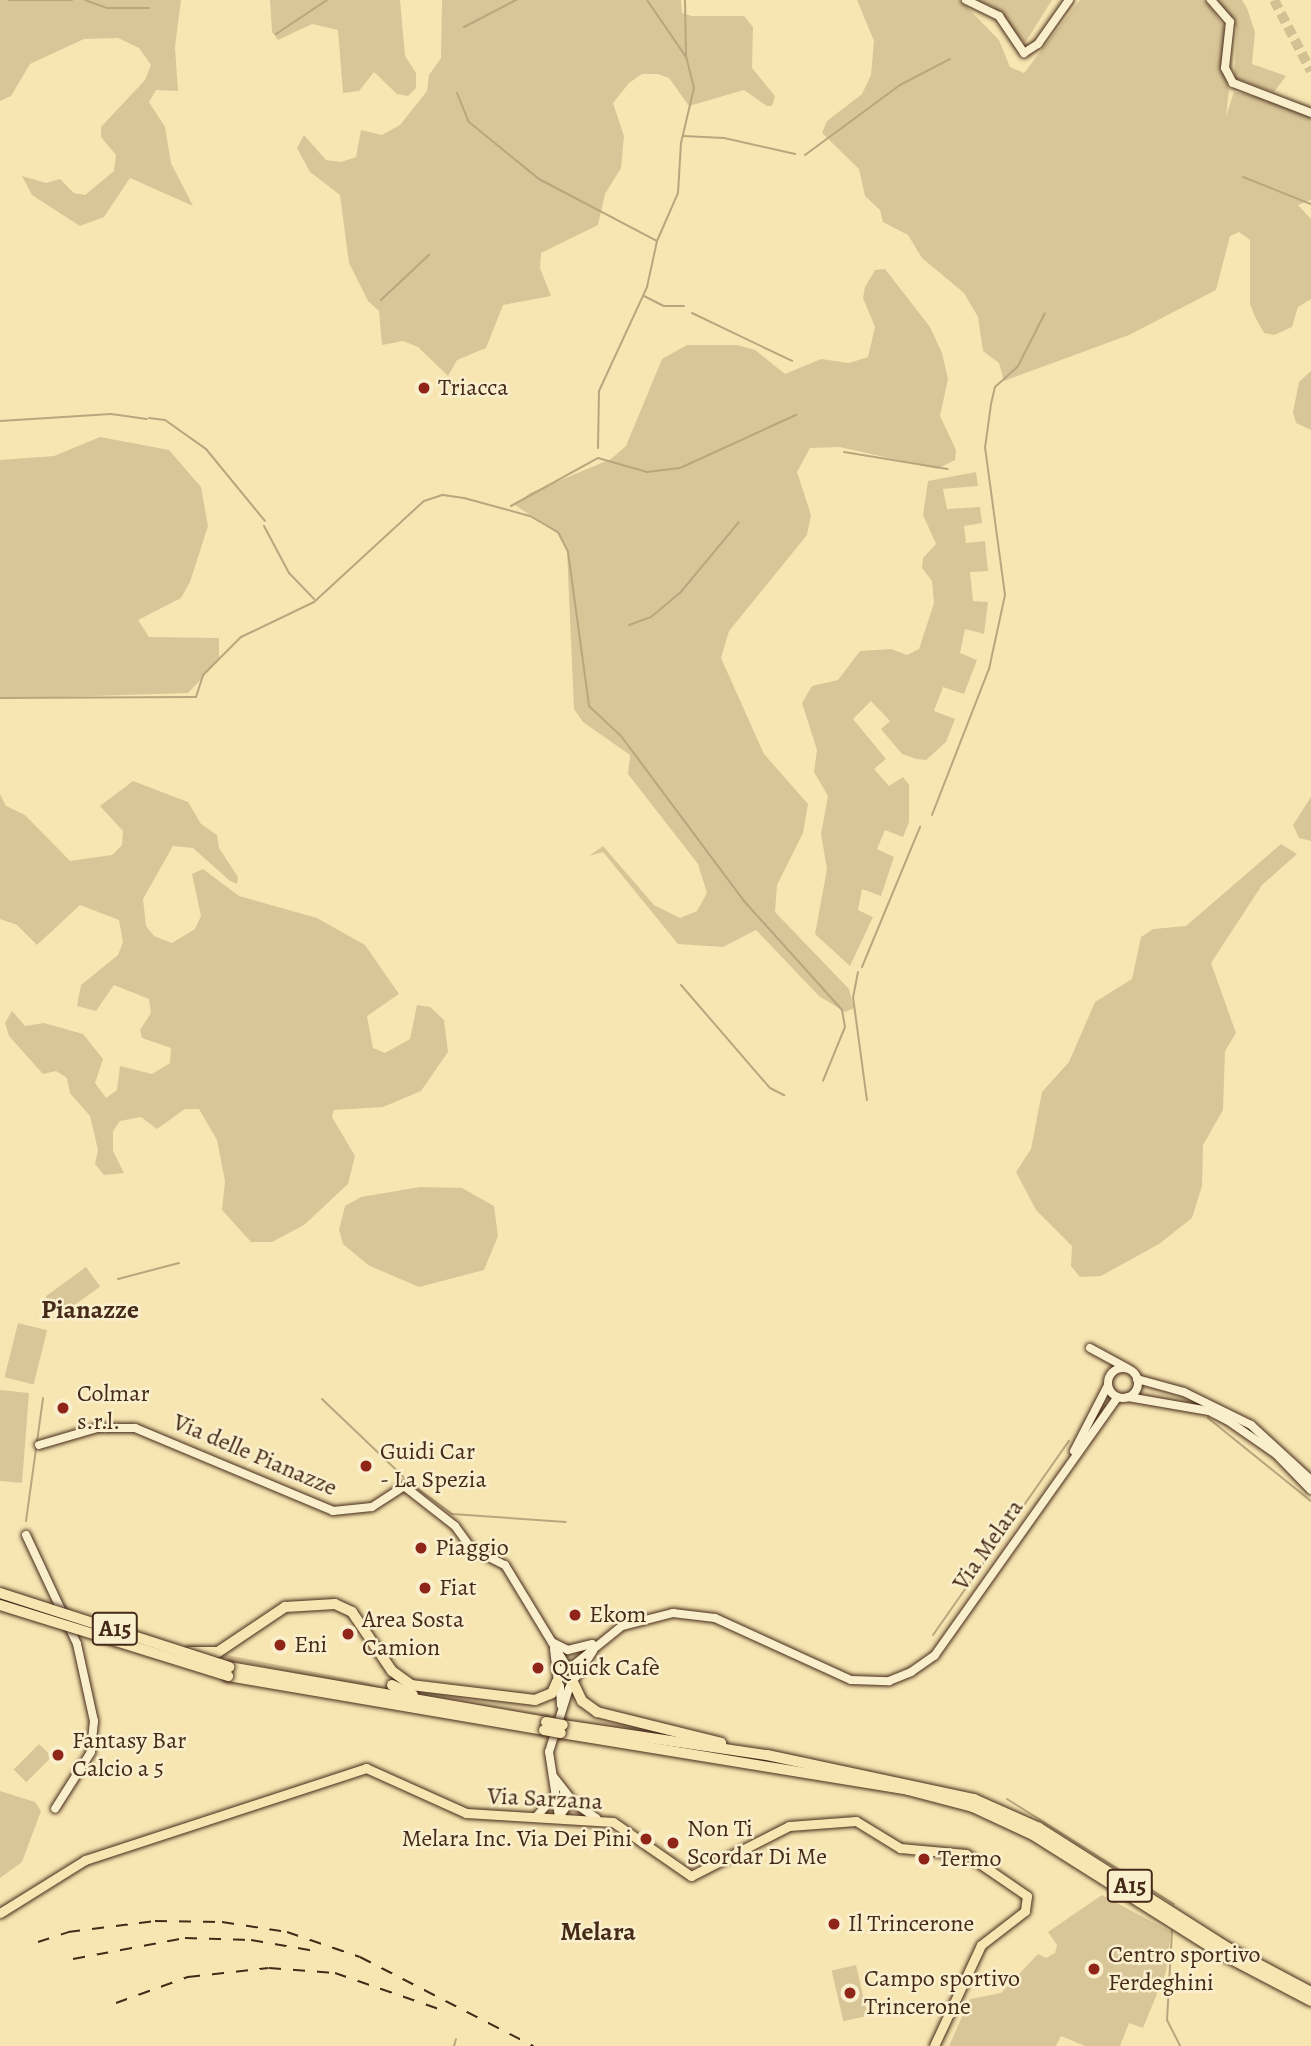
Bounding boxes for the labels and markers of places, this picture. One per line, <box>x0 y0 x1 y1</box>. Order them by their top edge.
place label: Triacca <box>438 374 508 402</box>
marker: Triacca <box>416 380 432 396</box>
place label: Colmar s.r.l. <box>77 1380 150 1436</box>
marker: Colmar s.r.l. <box>55 1400 71 1416</box>
place label: Guidi Car - La Spezia <box>380 1438 487 1494</box>
marker: Guidi Car - La Spezia <box>358 1458 374 1474</box>
place label: Piaggio <box>435 1534 509 1562</box>
marker: Piaggio <box>413 1540 429 1556</box>
place label: Fiat <box>439 1574 477 1602</box>
marker: Fiat <box>417 1580 433 1596</box>
place label: Ekom <box>589 1601 647 1629</box>
place label: Area Sosta Camion <box>362 1606 464 1662</box>
marker: Ekom <box>567 1607 583 1623</box>
marker: Area Sosta Camion <box>340 1626 356 1642</box>
place label: Eni <box>294 1631 327 1659</box>
marker: Eni <box>272 1637 288 1653</box>
place label: Quick Cafè <box>552 1654 660 1682</box>
marker: Quick Cafè <box>530 1660 546 1676</box>
place label: Fantasy Bar Calcio a 5 <box>72 1727 187 1783</box>
marker: Fantasy Bar Calcio a 5 <box>50 1747 66 1763</box>
place label: Non Ti Scordar Di Me <box>687 1815 827 1871</box>
place label: Melara Inc. Via Dei Pini <box>401 1825 632 1853</box>
marker: Melara Inc. Via Dei Pini <box>638 1831 654 1847</box>
marker: Non Ti Scordar Di Me <box>665 1835 681 1851</box>
place label: Termo <box>938 1845 1002 1873</box>
marker: Termo <box>916 1851 932 1867</box>
place label: Il Trincerone <box>848 1910 974 1938</box>
marker: Il Trincerone <box>826 1916 842 1932</box>
place label: Centro sportivo Ferdeghini <box>1108 1941 1260 1997</box>
marker: Centro sportivo Ferdeghini <box>1086 1961 1102 1977</box>
place label: Campo sportivo Trincerone <box>864 1965 1020 2021</box>
marker: Campo sportivo Trincerone <box>842 1985 858 2001</box>

